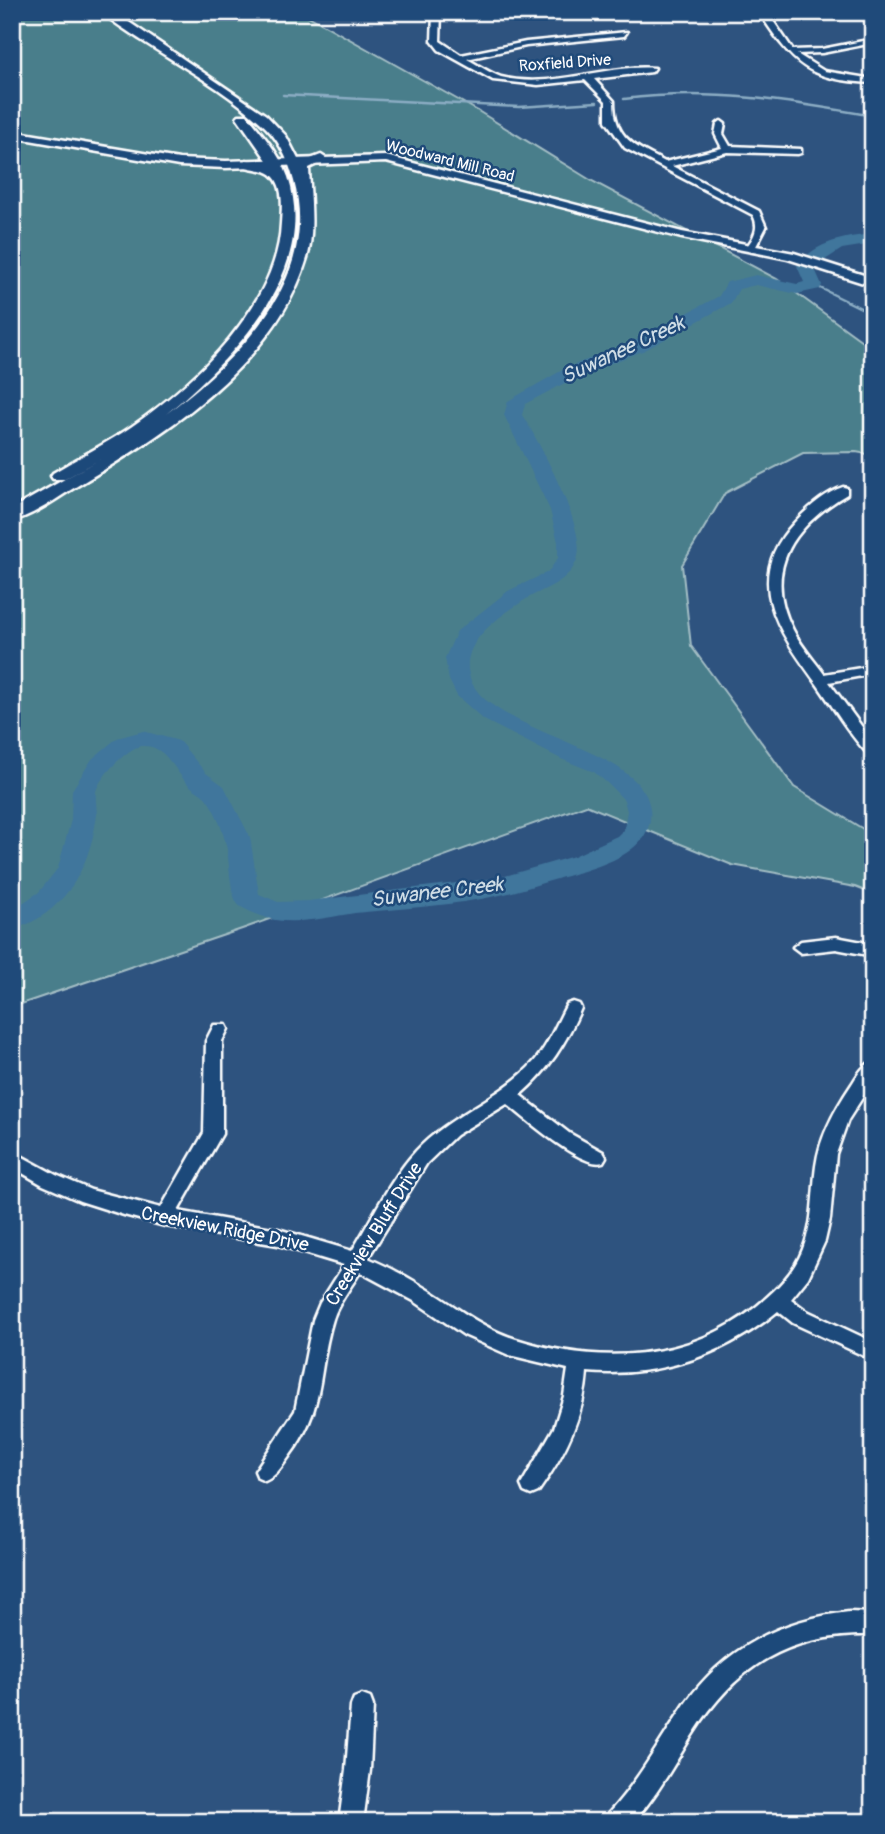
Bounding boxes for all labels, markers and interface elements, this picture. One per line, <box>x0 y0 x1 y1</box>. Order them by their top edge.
street label: Roxfield Drive <box>518 50 612 76</box>
street label: Woodward Mill Road <box>383 135 517 187</box>
water label: Suwanee Creek <box>557 309 691 390</box>
water label: Suwanee Creek <box>369 870 507 913</box>
street label: Creekview Bluff Drive <box>320 1157 428 1310</box>
street label: Creekview Ridge Drive <box>139 1201 311 1257</box>

